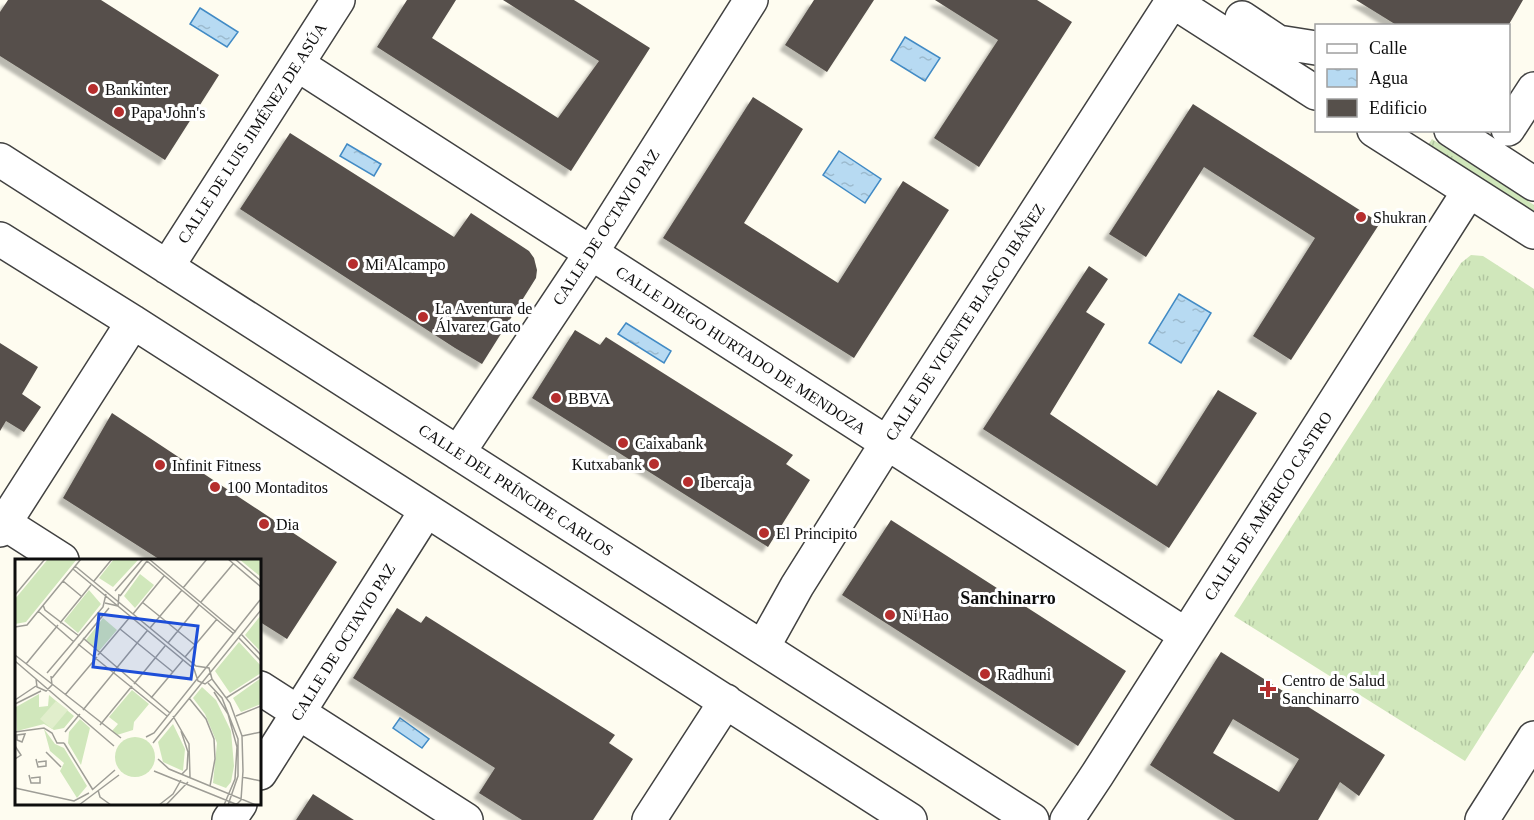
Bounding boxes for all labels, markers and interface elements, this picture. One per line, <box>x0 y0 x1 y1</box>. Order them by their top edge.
street label: CALLE DE LUIS JIMÉNEZ DE ASÚA <box>173 19 330 246</box>
legend <box>1315 24 1510 132</box>
text: Calle <box>1369 38 1407 58</box>
text: Agua <box>1369 68 1408 88</box>
place label: Bankinter <box>105 81 169 98</box>
marker: Bankinter <box>86 82 100 96</box>
text: Edificio <box>1369 98 1427 118</box>
place label: Papa John's <box>131 104 205 122</box>
marker: Papa John's <box>112 105 126 119</box>
street label: CALLE DE OCTAVIO PAZ <box>549 146 663 308</box>
street label: CALLE DE VICENTE BLASCO IBÁÑEZ <box>881 200 1048 444</box>
place label: Shukran <box>1373 209 1426 226</box>
marker: Shukran <box>1354 210 1368 224</box>
place label: Mi Alcampo <box>365 256 445 274</box>
marker: Mi Alcampo <box>346 257 360 271</box>
street label: CALLE DIEGO HURTADO DE MENDOZA <box>613 263 870 438</box>
place label: La Aventura de Álvarez Gato <box>435 300 532 335</box>
marker: La Aventura de Álvarez Gato <box>416 310 430 324</box>
place label: BBVA <box>568 390 611 407</box>
marker: BBVA <box>549 391 563 405</box>
street label: CALLE DE AMÉRICO CASTRO <box>1200 408 1335 603</box>
street label: CALLE DEL PRÍNCIPE CARLOS <box>416 420 617 559</box>
place label: Caixabank <box>635 435 703 452</box>
marker: Caixabank <box>616 436 630 450</box>
place label: Kutxabank <box>572 456 642 473</box>
place label: Infinit Fitness <box>172 457 261 474</box>
marker: Kutxabank <box>647 457 661 471</box>
marker: Infinit Fitness <box>153 458 167 472</box>
place label: Ibercaja <box>700 474 752 492</box>
marker: Ibercaja <box>681 475 695 489</box>
place label: 100 Montaditos <box>227 479 328 496</box>
marker: 100 Montaditos <box>208 480 222 494</box>
place label: Dia <box>276 516 299 533</box>
marker: Dia <box>257 517 271 531</box>
place label: El Principito <box>776 525 857 543</box>
marker: El Principito <box>757 526 771 540</box>
inset map <box>15 559 261 805</box>
street label: CALLE DE OCTAVIO PAZ <box>287 560 399 724</box>
district label: Sanchinarro <box>960 588 1056 608</box>
place label: Ni Hao <box>902 607 949 624</box>
marker: Ni Hao <box>883 608 897 622</box>
place label: Radhuni <box>997 666 1052 683</box>
marker: Radhuni <box>978 667 992 681</box>
place label: Centro de Salud Sanchinarro <box>1282 672 1385 707</box>
marker: Centro de Salud Sanchinarro <box>1259 680 1277 698</box>

